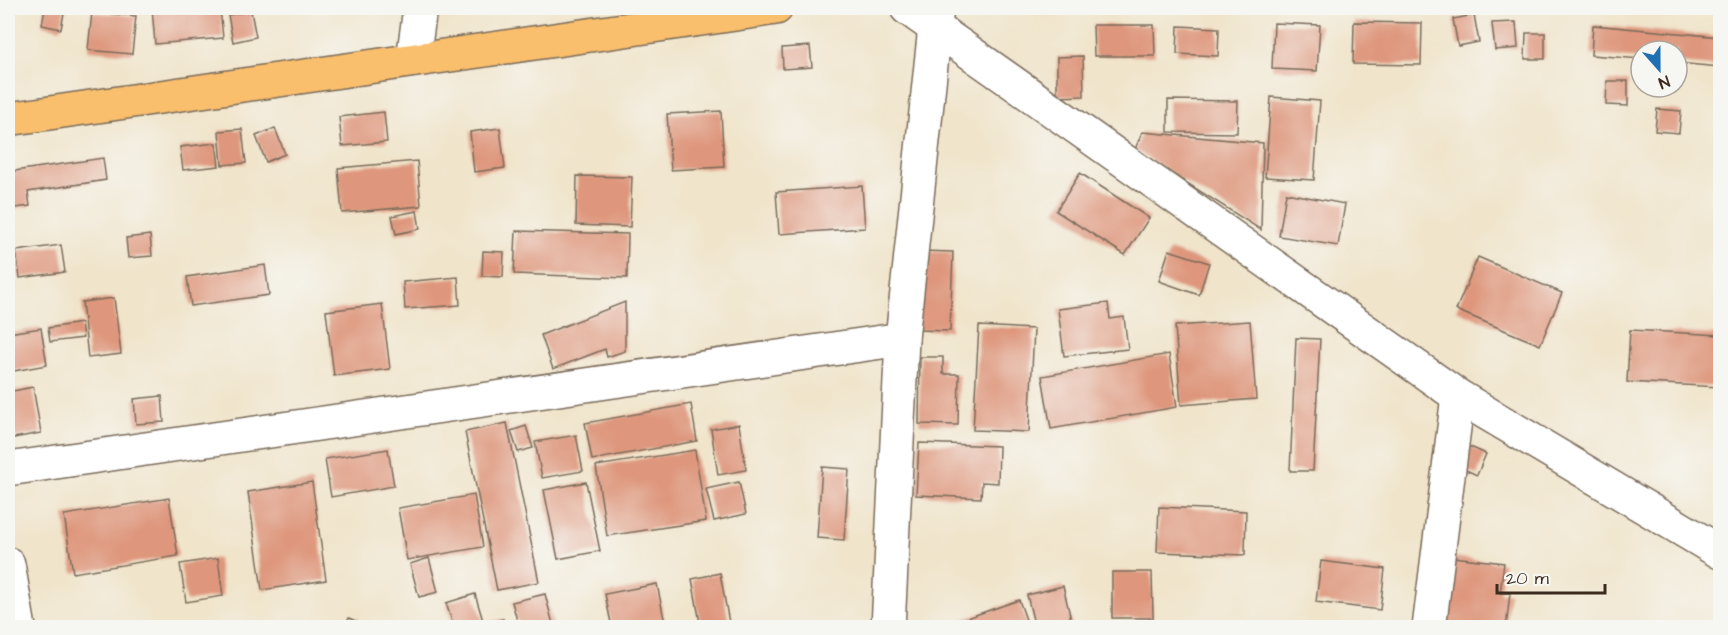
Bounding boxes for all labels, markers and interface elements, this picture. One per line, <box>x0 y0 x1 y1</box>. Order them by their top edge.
north arrow <box>1629 39 1689 99</box>
text: N <box>1655 70 1673 94</box>
scale bar <box>1497 557 1605 595</box>
text: 20 m <box>1506 566 1549 591</box>

